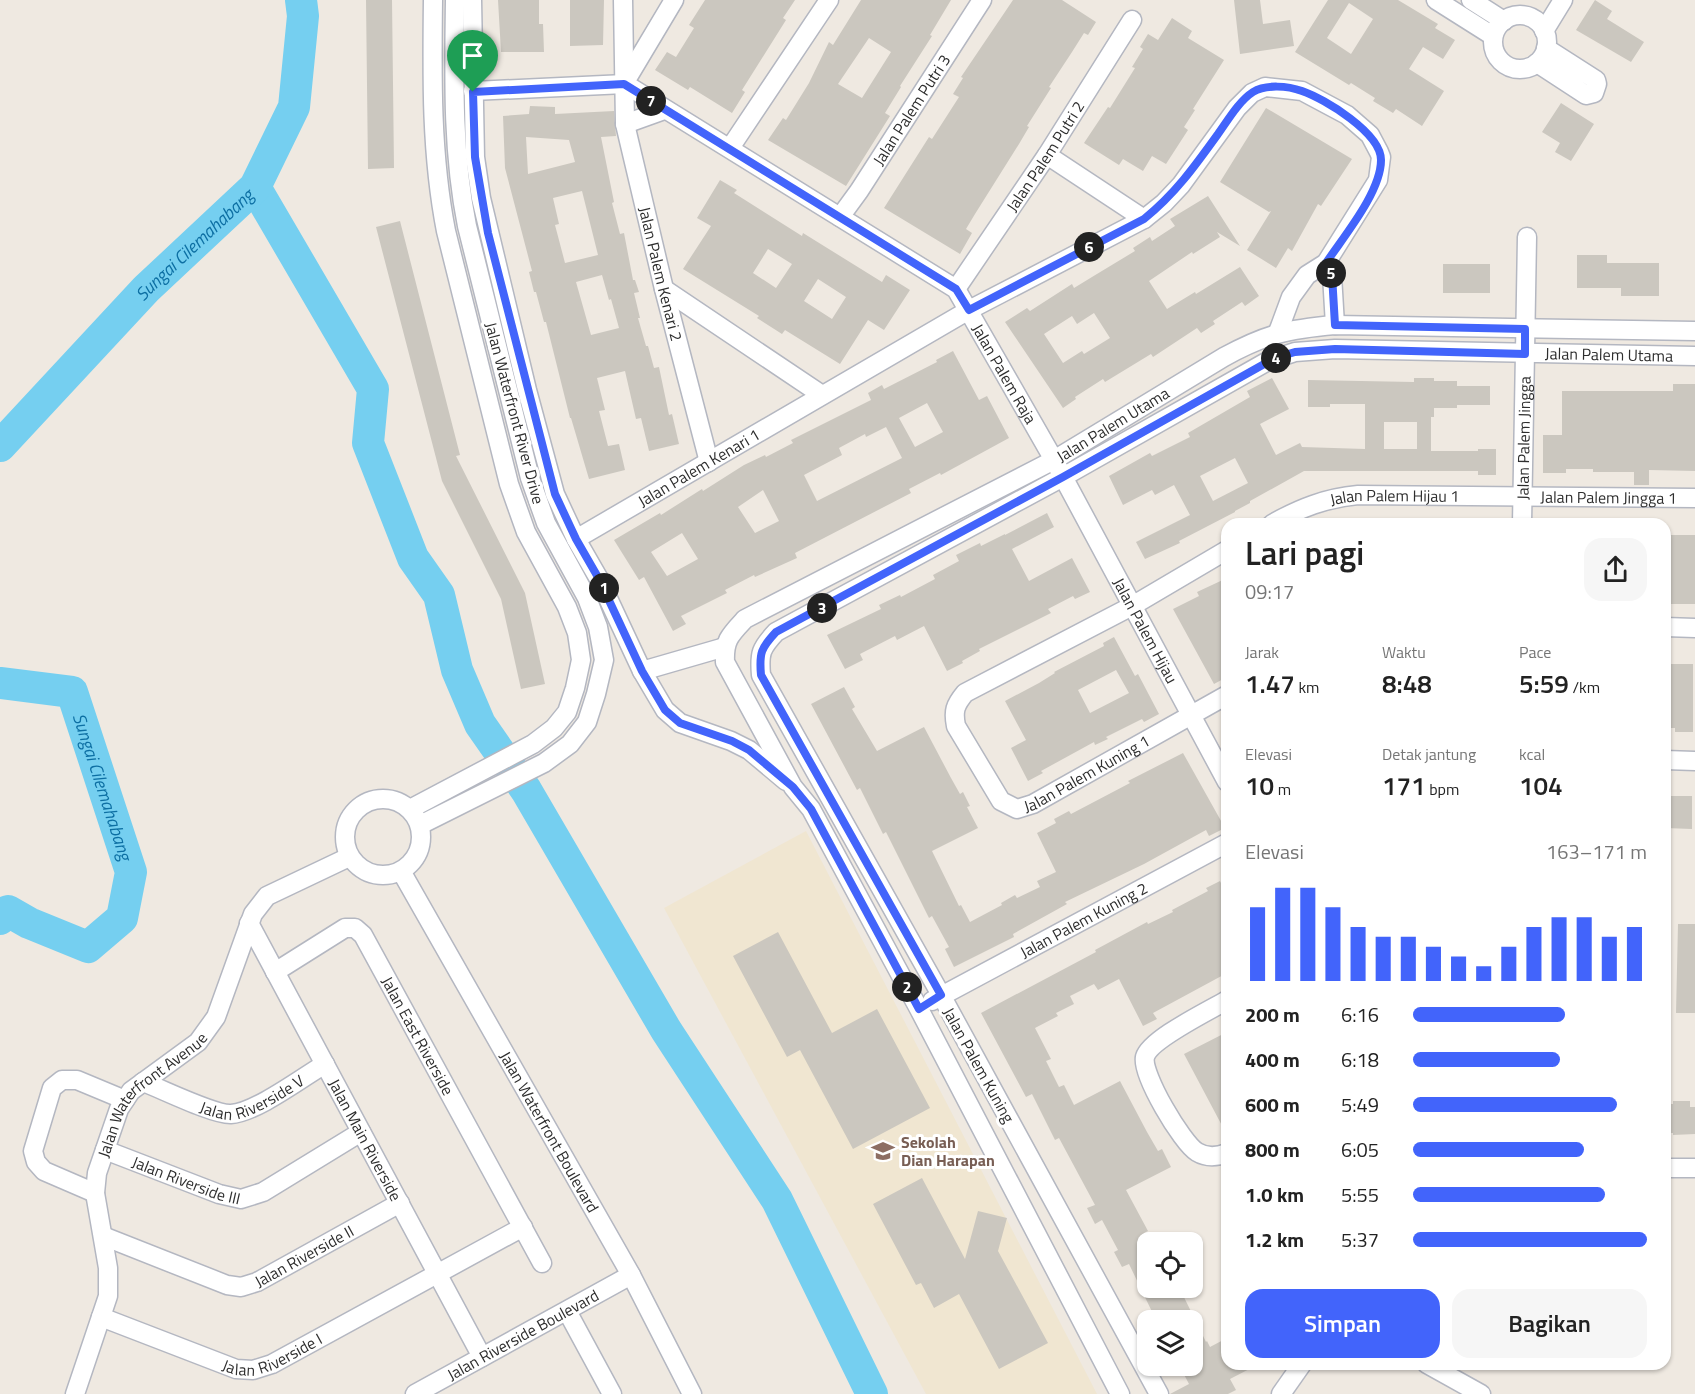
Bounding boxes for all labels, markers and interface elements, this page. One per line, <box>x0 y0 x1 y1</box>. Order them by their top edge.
pin <box>447 30 498 92</box>
icon: arrive <box>456 39 489 72</box>
street label: Jalan Palem Putri 3 <box>867 49 956 170</box>
pin: 7 <box>636 86 666 116</box>
text: 7 <box>647 89 655 113</box>
street label: Jalan Palem Putri 2 <box>1000 96 1090 216</box>
water label: Sungai Cilemahabang <box>129 180 261 306</box>
street label: Jalan Palem Kenari 2 <box>633 204 689 344</box>
pin: 6 <box>1074 232 1104 262</box>
text: 6 <box>1085 235 1093 259</box>
pin: 5 <box>1316 258 1346 288</box>
text: 5 <box>1327 261 1335 285</box>
street label: Jalan Waterfront River Drive <box>479 319 551 507</box>
street label: Jalan Palem Raja <box>966 319 1043 428</box>
street label: Jalan Palem Utama <box>1545 341 1673 368</box>
pin: 4 <box>1261 343 1291 373</box>
text: 4 <box>1272 346 1280 370</box>
street label: Jalan Palem Jingga <box>1510 376 1537 500</box>
street label: Jalan Palem Utama <box>1052 381 1174 468</box>
street label: Jalan Palem Kenari 1 <box>633 422 764 513</box>
street label: Jalan Palem Hijau 1 <box>1327 483 1459 511</box>
street label: Jalan Palem Jingga 1 <box>1540 485 1677 510</box>
text: Lari pagi <box>1245 528 1364 578</box>
button: share <box>1584 538 1647 601</box>
pin: 1 <box>589 573 619 603</box>
street label: Jalan Palem Hijau <box>1107 573 1184 688</box>
text: 1 <box>600 576 608 600</box>
text: 09:17 <box>1245 576 1294 607</box>
pin: 3 <box>807 593 837 623</box>
text: 3 <box>818 596 826 620</box>
text: Jarak <box>1245 640 1279 664</box>
text: Waktu <box>1382 640 1426 664</box>
text: Pace <box>1519 640 1551 664</box>
text: 1.47 <box>1245 664 1295 703</box>
text: 8:48 <box>1382 664 1432 703</box>
text: 5:59 <box>1519 664 1569 703</box>
text: km <box>1295 675 1319 699</box>
text: /km <box>1569 675 1600 699</box>
water label: Sungai Cilemahabang <box>66 709 140 866</box>
street label: Jalan Palem Kuning 1 <box>1021 729 1154 818</box>
text: Elevasi <box>1245 742 1292 766</box>
text: Detak jantung <box>1382 742 1476 766</box>
text: kcal <box>1519 742 1545 766</box>
text: 10 <box>1245 766 1274 805</box>
text: 171 <box>1382 766 1426 805</box>
text: 104 <box>1519 766 1563 805</box>
text: m <box>1274 777 1291 801</box>
text: bpm <box>1426 777 1459 801</box>
text: Elevasi <box>1245 836 1304 867</box>
text: 163–171 m <box>1546 836 1647 867</box>
street label: Jalan Palem Kuning 2 <box>1016 876 1152 964</box>
street label: Jalan East Riverside <box>376 972 460 1099</box>
pin: 2 <box>892 972 922 1002</box>
text: 2 <box>903 975 911 999</box>
text: 200 m <box>1245 999 1300 1030</box>
text: 6:16 <box>1341 999 1379 1030</box>
street label: Jalan Palem Kuning <box>937 1003 1021 1127</box>
street label: Jalan Waterfront Avenue <box>91 1027 213 1161</box>
text: 400 m <box>1245 1044 1300 1075</box>
text: 6:18 <box>1341 1044 1379 1075</box>
street label: Jalan Waterfront Boulevard <box>494 1046 605 1217</box>
street label: Jalan Riverside V <box>196 1069 308 1126</box>
street label: Jalan Main Riverside <box>323 1074 408 1205</box>
text: 600 m <box>1245 1089 1300 1120</box>
text: 5:49 <box>1341 1089 1379 1120</box>
place label: Sekolah Dian Harapan <box>901 1130 995 1172</box>
text: 800 m <box>1245 1134 1300 1165</box>
text: 6:05 <box>1341 1134 1379 1165</box>
school or university icon: Sekolah Dian Harapan <box>870 1138 896 1164</box>
street label: Jalan Riverside III <box>129 1150 243 1211</box>
text: 1.0 km <box>1245 1179 1304 1210</box>
text: 5:55 <box>1341 1179 1379 1210</box>
street label: Jalan Riverside II <box>250 1219 358 1293</box>
text: 1.2 km <box>1245 1224 1304 1255</box>
text: 5:37 <box>1341 1224 1379 1255</box>
map controls <box>1137 1232 1203 1376</box>
button: locate <box>1137 1232 1203 1298</box>
street label: Jalan Riverside Boulevard <box>442 1283 603 1386</box>
button: Simpan <box>1245 1289 1440 1358</box>
button: Bagikan <box>1452 1289 1647 1358</box>
button: layers <box>1137 1310 1203 1376</box>
street label: Jalan Riverside I <box>219 1327 326 1382</box>

